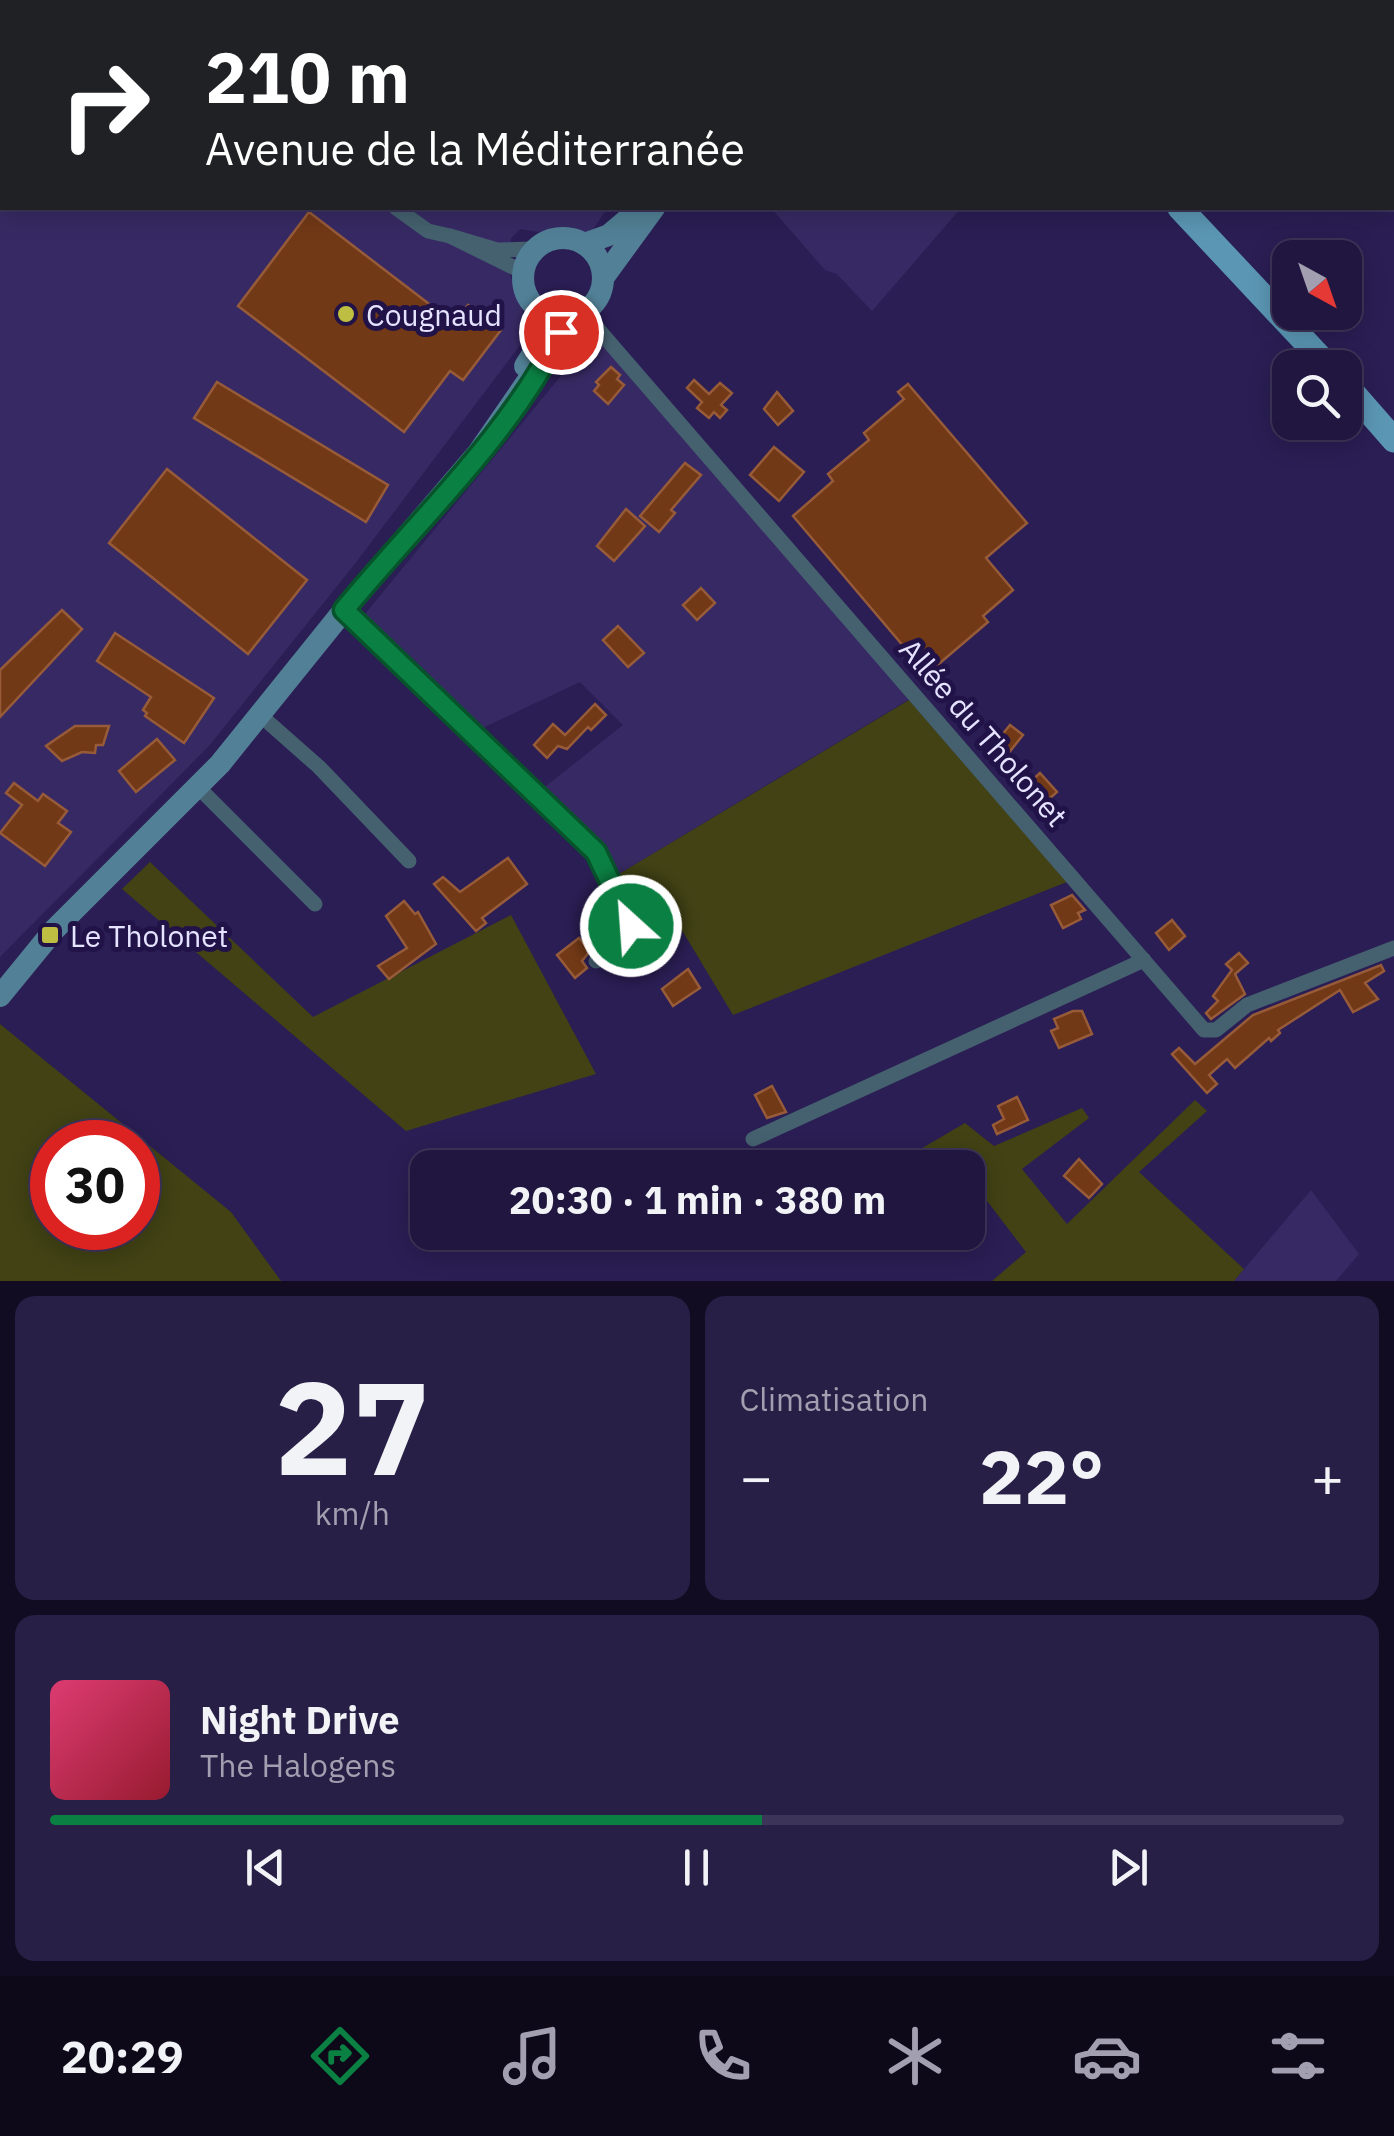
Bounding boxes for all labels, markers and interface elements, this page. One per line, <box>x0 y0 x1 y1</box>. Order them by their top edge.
text: 210 m <box>205 31 410 122</box>
icon: right <box>40 40 170 170</box>
text: Avenue de la Méditerranée <box>205 119 745 177</box>
north arrow <box>1272 240 1362 330</box>
map controls <box>1272 240 1362 440</box>
pin <box>519 290 604 375</box>
place label: Cougnaud <box>366 295 502 334</box>
marker: Cougnaud <box>335 303 357 325</box>
icon: arrive <box>534 305 589 360</box>
button: search <box>1272 350 1362 440</box>
street label: Allée du Tholonet <box>892 630 1076 834</box>
position arrow <box>579 874 683 978</box>
place label: Le Tholonet <box>70 916 228 955</box>
marker: Le Tholonet <box>39 924 61 946</box>
speed limit sign: 30 <box>30 1120 160 1250</box>
text: 20:30 · 1 min · 380 m <box>509 1175 886 1224</box>
text: 27 <box>274 1342 430 1511</box>
text: Climatisation <box>740 1378 928 1420</box>
text: 22° <box>979 1427 1104 1525</box>
text: − <box>740 1441 773 1512</box>
text: + <box>1311 1441 1344 1512</box>
text: km/h <box>315 1492 390 1534</box>
text: Night Drive <box>200 1695 400 1744</box>
text: The Halogens <box>200 1744 396 1786</box>
icon: previous <box>238 1840 293 1895</box>
icon: pause <box>669 1840 724 1895</box>
icon: next <box>1101 1840 1156 1895</box>
icon: directions <box>305 2021 375 2091</box>
icon: music <box>497 2021 567 2091</box>
icon: phone <box>688 2021 758 2091</box>
icon: climate <box>880 2021 950 2091</box>
icon: car <box>1072 2021 1142 2091</box>
icon: filters <box>1263 2021 1333 2091</box>
text: 20:29 <box>61 2027 184 2085</box>

